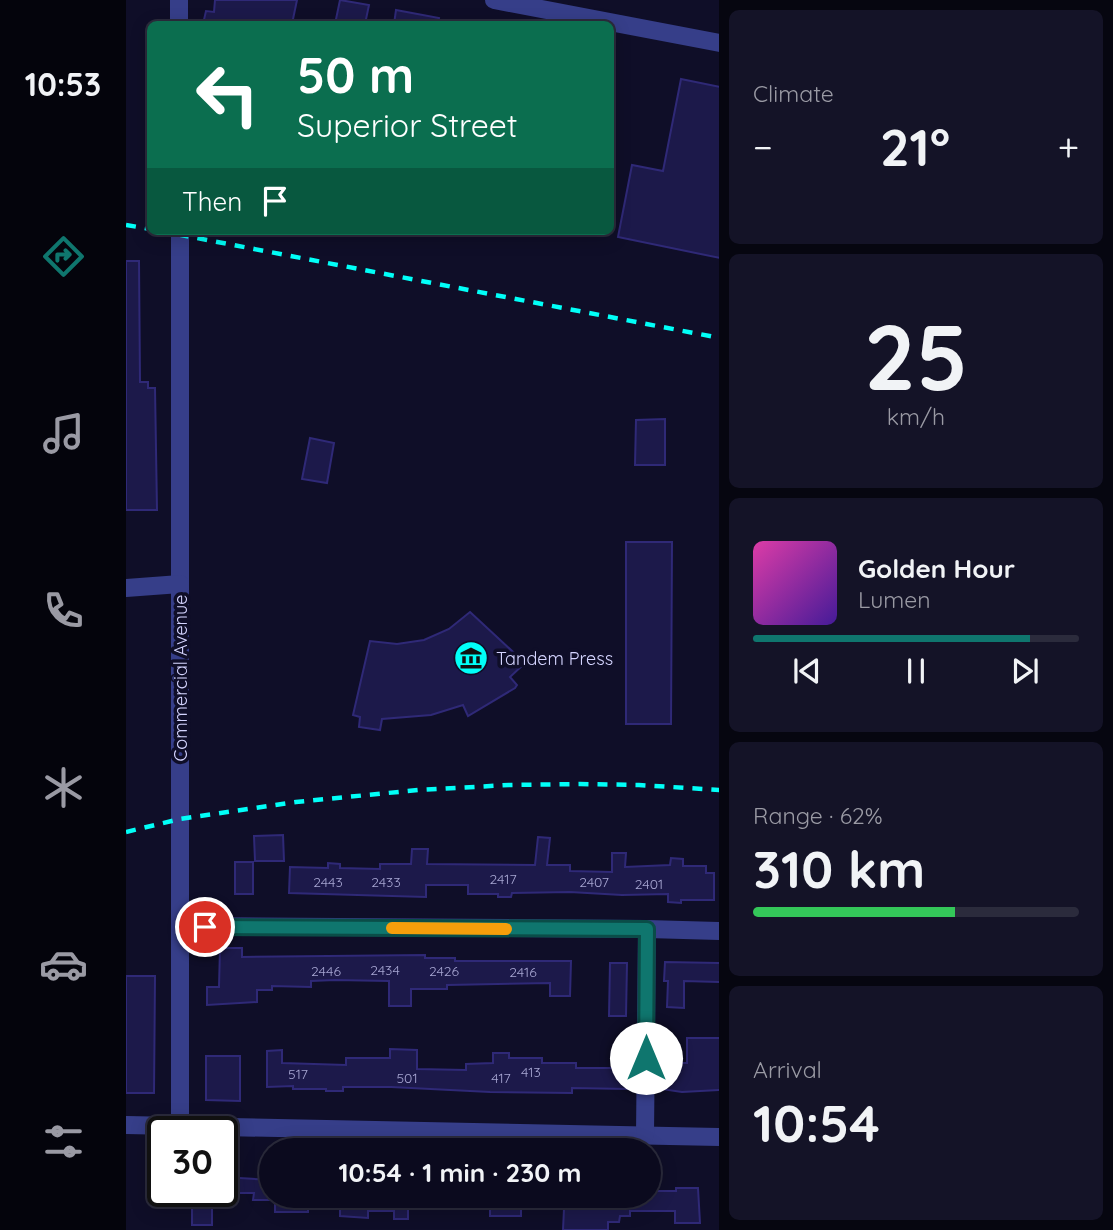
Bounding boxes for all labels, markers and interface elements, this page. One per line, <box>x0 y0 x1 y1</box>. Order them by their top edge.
text: 50 m <box>297 44 414 105</box>
icon: left <box>182 49 273 140</box>
text: 10:53 <box>25 64 101 104</box>
text: Climate <box>753 79 834 108</box>
text: Superior Street <box>297 105 518 145</box>
text: 21° <box>880 114 950 179</box>
text: − <box>753 123 773 171</box>
text: + <box>1058 123 1079 171</box>
icon: arrive <box>256 182 294 220</box>
text: Then <box>182 185 242 218</box>
icon: directions <box>39 232 88 281</box>
text: 25 <box>864 299 968 413</box>
text: km/h <box>887 402 945 431</box>
icon: music <box>39 409 88 458</box>
text: Golden Hour <box>858 552 1015 585</box>
text: Lumen <box>858 585 931 614</box>
icon: phone <box>39 586 88 635</box>
street label: Commercial Avenue <box>169 595 192 761</box>
museum icon: Tandem Press <box>452 639 490 677</box>
place label: Tandem Press <box>496 647 613 670</box>
icon: previous <box>788 652 826 690</box>
icon: pause <box>897 652 935 690</box>
icon: next <box>1006 652 1044 690</box>
icon: climate <box>39 763 88 812</box>
text: Range · 62% <box>753 801 883 830</box>
text: 310 km <box>753 836 925 901</box>
house number: 2417 <box>489 870 517 888</box>
house number: 2443 <box>313 873 343 891</box>
house number: 2433 <box>371 873 401 891</box>
house number: 2407 <box>579 873 609 891</box>
house number: 2401 <box>635 875 663 893</box>
pin <box>175 897 235 957</box>
icon: arrive <box>186 908 224 946</box>
icon: car <box>39 940 88 989</box>
house number: 2434 <box>370 961 400 979</box>
house number: 2446 <box>311 962 341 980</box>
house number: 2426 <box>429 962 460 980</box>
house number: 2416 <box>509 963 537 981</box>
position arrow <box>609 1021 683 1095</box>
text: Arrival <box>753 1055 822 1084</box>
house number: 413 <box>521 1063 541 1081</box>
house number: 517 <box>288 1065 308 1083</box>
house number: 501 <box>396 1069 418 1087</box>
house number: 417 <box>491 1069 511 1087</box>
text: 10:54 <box>753 1090 880 1155</box>
speed limit sign: 30 <box>147 1116 238 1207</box>
icon: filters <box>39 1117 88 1166</box>
text: 10:54 · 1 min · 230 m <box>338 1156 582 1189</box>

